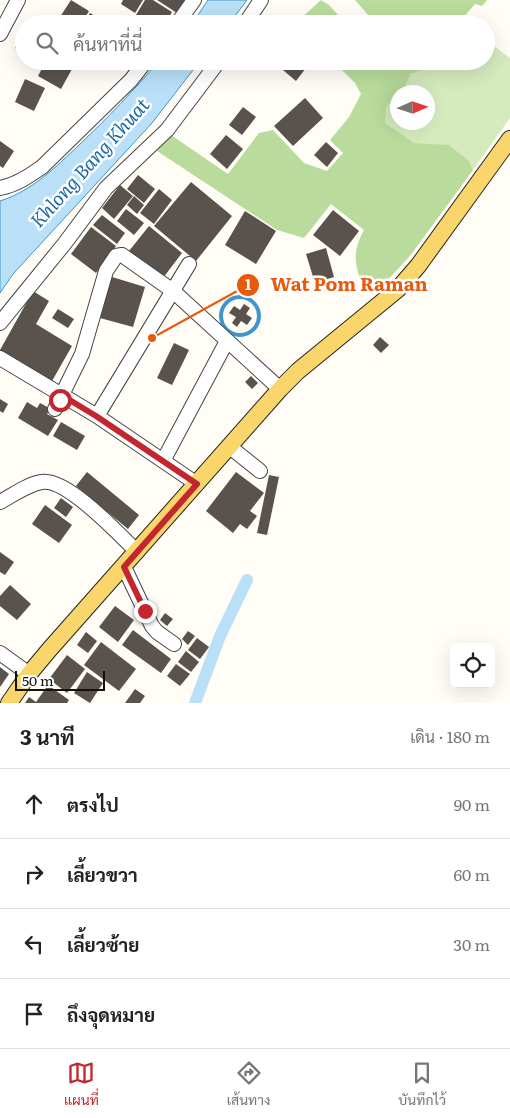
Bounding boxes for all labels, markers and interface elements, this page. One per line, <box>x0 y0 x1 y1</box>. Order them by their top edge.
search box <box>15 15 495 70</box>
icon: search <box>33 29 61 57</box>
text: ค้นหาที่นี่ <box>73 29 142 57</box>
north arrow <box>390 85 435 130</box>
water label: Khlong Bang Khuat <box>23 91 155 233</box>
callout: Wat Pom Raman <box>236 268 438 302</box>
text: Wat Pom Raman <box>270 269 428 297</box>
text: 1 <box>245 272 251 295</box>
route start <box>49 389 72 412</box>
route end <box>134 600 157 623</box>
map controls <box>450 643 495 688</box>
button: locate <box>450 643 495 688</box>
scale bar <box>15 668 105 691</box>
text: 50 m <box>22 670 54 690</box>
text: 3 นาที <box>20 720 75 751</box>
text: เดิน · 180 m <box>410 724 490 748</box>
icon: ahead <box>20 790 48 818</box>
text: ตรงไป <box>67 790 119 818</box>
text: 90 m <box>454 792 490 816</box>
icon: right <box>20 860 48 888</box>
text: เลี้ยวขวา <box>67 860 138 888</box>
text: 60 m <box>453 862 490 886</box>
icon: left <box>20 930 48 958</box>
text: เลี้ยวซ้าย <box>67 930 139 958</box>
text: 30 m <box>453 932 490 956</box>
icon: arrive <box>20 1000 48 1028</box>
text: ถึงจุดหมาย <box>67 1000 155 1028</box>
tab: แผนที่ <box>64 1059 99 1109</box>
tab: เส้นทาง <box>227 1059 270 1109</box>
tab: บันทึกไว้ <box>398 1059 446 1109</box>

